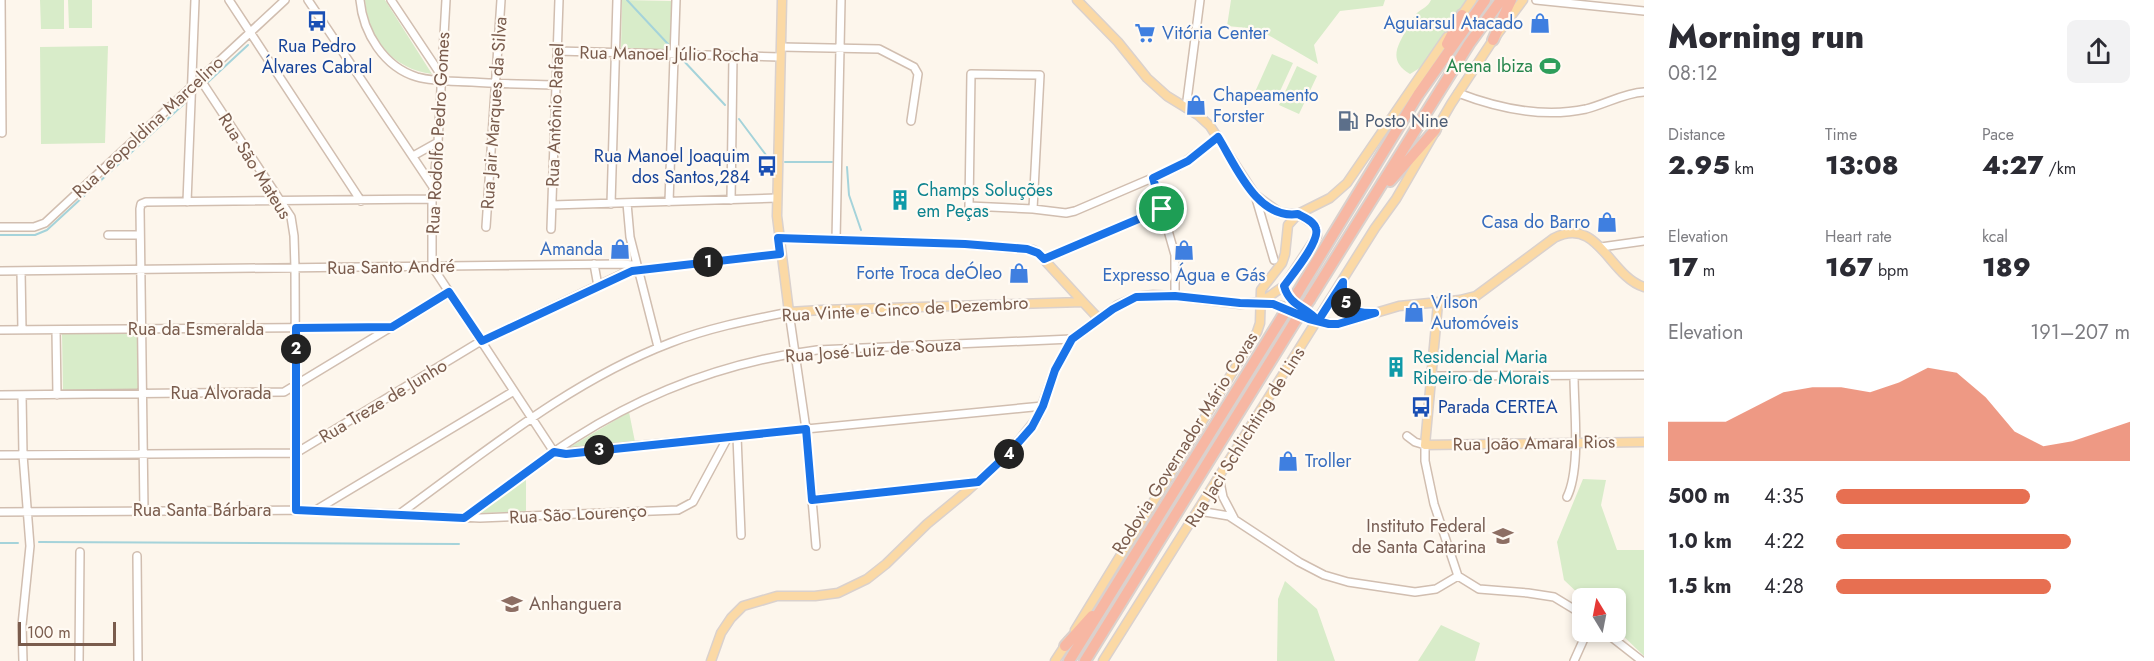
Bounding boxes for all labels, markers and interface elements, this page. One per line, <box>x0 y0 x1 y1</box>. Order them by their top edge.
bus stop icon: Rua Pedro Álvares Cabral <box>305 9 329 33</box>
place label: Aguiarsul Atacado <box>1383 10 1523 36</box>
shop icon: Aguiarsul Atacado <box>1528 11 1552 35</box>
text: Morning run <box>1668 13 1864 60</box>
street label: Rua Jair Marques da Silva <box>474 16 514 210</box>
place label: Vitória Center <box>1162 20 1269 46</box>
button: share <box>2067 20 2130 83</box>
supermarket icon: Vitória Center <box>1133 21 1157 45</box>
street label: Rua Rodolfo Pedro Gomes <box>420 31 456 235</box>
place label: Rua Pedro Álvares Cabral <box>262 33 372 80</box>
street label: Rua Manoel Júlio Rocha <box>579 39 759 69</box>
street label: Rua Antônio Rafael <box>539 42 571 188</box>
street label: Rua Leopoldina Marcelino <box>67 50 230 204</box>
place label: Arena Ibiza <box>1446 53 1533 79</box>
sports icon: Arena Ibiza <box>1538 54 1562 78</box>
text: 08:12 <box>1668 59 1717 88</box>
place label: Chapeamento Forster <box>1213 82 1319 129</box>
shop icon: Chapeamento Forster <box>1184 93 1208 117</box>
street label: Rua São Mateus <box>212 108 298 224</box>
place label: Posto Nine <box>1365 108 1448 134</box>
fuel station icon: Posto Nine <box>1336 109 1360 133</box>
text: Distance <box>1668 123 1725 146</box>
text: Time <box>1825 123 1857 146</box>
text: Pace <box>1982 123 2014 146</box>
place label: Rua Manoel Joaquim dos Santos,284 <box>594 143 750 190</box>
text: 2.95 <box>1668 146 1730 184</box>
text: 13:08 <box>1825 146 1899 184</box>
text: 4:27 <box>1982 146 2044 184</box>
bus stop icon: Rua Manoel Joaquim dos Santos,284 <box>755 154 779 178</box>
text: km <box>1730 157 1754 180</box>
text: /km <box>2044 157 2076 180</box>
place label: Champs Soluções em Peças <box>917 177 1053 224</box>
pin <box>1136 183 1187 234</box>
building icon: Champs Soluções em Peças <box>888 188 912 212</box>
icon: arrive <box>1145 192 1178 225</box>
place label: Casa do Barro <box>1482 209 1590 235</box>
shop icon: Casa do Barro <box>1595 210 1619 234</box>
text: Elevation <box>1668 225 1728 248</box>
text: Heart rate <box>1825 225 1892 248</box>
text: kcal <box>1982 225 2008 248</box>
place label: Amanda <box>540 236 603 262</box>
shop icon: Amanda <box>608 237 632 261</box>
shop icon: Expresso Água e Gás <box>1172 238 1196 262</box>
pin: 1 <box>693 247 723 277</box>
text: 17 <box>1668 248 1698 286</box>
text: 167 <box>1825 248 1873 286</box>
text: 189 <box>1982 248 2031 286</box>
text: 1 <box>704 250 712 273</box>
street label: Rua Santo André <box>327 253 455 281</box>
text: m <box>1698 259 1715 282</box>
text: bpm <box>1873 259 1909 282</box>
place label: Forte Troca deÓleo <box>856 260 1002 286</box>
shop icon: Forte Troca deÓleo <box>1007 261 1031 285</box>
place label: Expresso Água e Gás <box>1103 262 1265 288</box>
pin: 5 <box>1331 288 1361 318</box>
place label: Vilson Automóveis <box>1431 289 1519 336</box>
street label: Rua Vinte e Cinco de Dezembro <box>781 290 1029 328</box>
text: 5 <box>1341 291 1351 314</box>
shop icon: Vilson Automóveis <box>1402 300 1426 324</box>
street label: Rua da Esmeralda <box>128 316 264 342</box>
text: Elevation <box>1668 318 1743 347</box>
text: 191–207 m <box>2030 318 2130 347</box>
street label: Rodovia Governador Mário Covas <box>1106 327 1264 559</box>
street label: Rua José Luiz de Souza <box>784 331 962 369</box>
pin: 2 <box>281 334 311 364</box>
text: 2 <box>291 337 301 360</box>
street label: Rua Jaci Schlichting de Lins <box>1179 342 1311 532</box>
place label: Residencial Maria Ribeiro de Morais <box>1413 344 1549 391</box>
street label: Rua Treze de Junho <box>314 352 452 450</box>
building icon: Residencial Maria Ribeiro de Morais <box>1384 355 1408 379</box>
street label: Rua Alvorada <box>171 380 271 406</box>
place label: Parada CERTEA <box>1438 394 1558 420</box>
bus stop icon: Parada CERTEA <box>1409 395 1433 419</box>
street label: Rua João Amaral Rios <box>1453 429 1615 457</box>
pin: 3 <box>584 435 614 465</box>
text: 3 <box>594 438 604 461</box>
pin: 4 <box>994 439 1024 469</box>
text: 4 <box>1003 442 1015 465</box>
place label: Troller <box>1305 448 1352 474</box>
shop icon: Troller <box>1276 449 1300 473</box>
text: 500 m <box>1668 482 1730 511</box>
text: 4:35 <box>1764 482 1804 511</box>
street label: Rua Santa Bárbara <box>133 497 271 523</box>
street label: Rua São Lourenço <box>508 497 648 531</box>
place label: Instituto Federal de Santa Catarina <box>1352 513 1486 560</box>
school or university icon: Instituto Federal de Santa Catarina <box>1491 524 1515 548</box>
text: 1.0 km <box>1668 527 1732 556</box>
text: 4:22 <box>1764 527 1804 556</box>
text: 1.5 km <box>1668 572 1731 601</box>
text: 4:28 <box>1764 572 1804 601</box>
north arrow <box>1572 588 1626 642</box>
map controls <box>1572 588 1626 642</box>
place label: Anhanguera <box>529 591 622 617</box>
school or university icon: Anhanguera <box>500 592 524 616</box>
scale bar <box>18 619 116 646</box>
text: 100 m <box>27 621 71 644</box>

